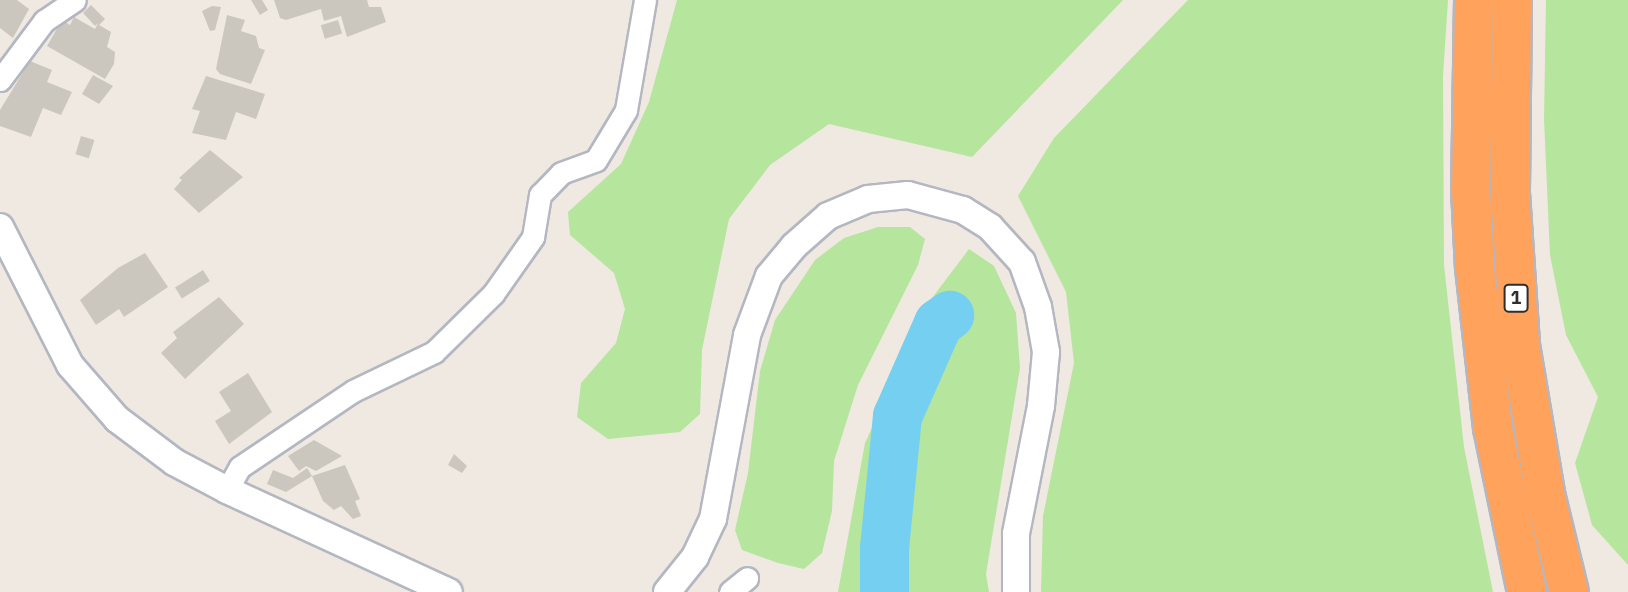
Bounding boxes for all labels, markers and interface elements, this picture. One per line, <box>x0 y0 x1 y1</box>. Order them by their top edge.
road number: 1 <box>1502 284 1530 312</box>

